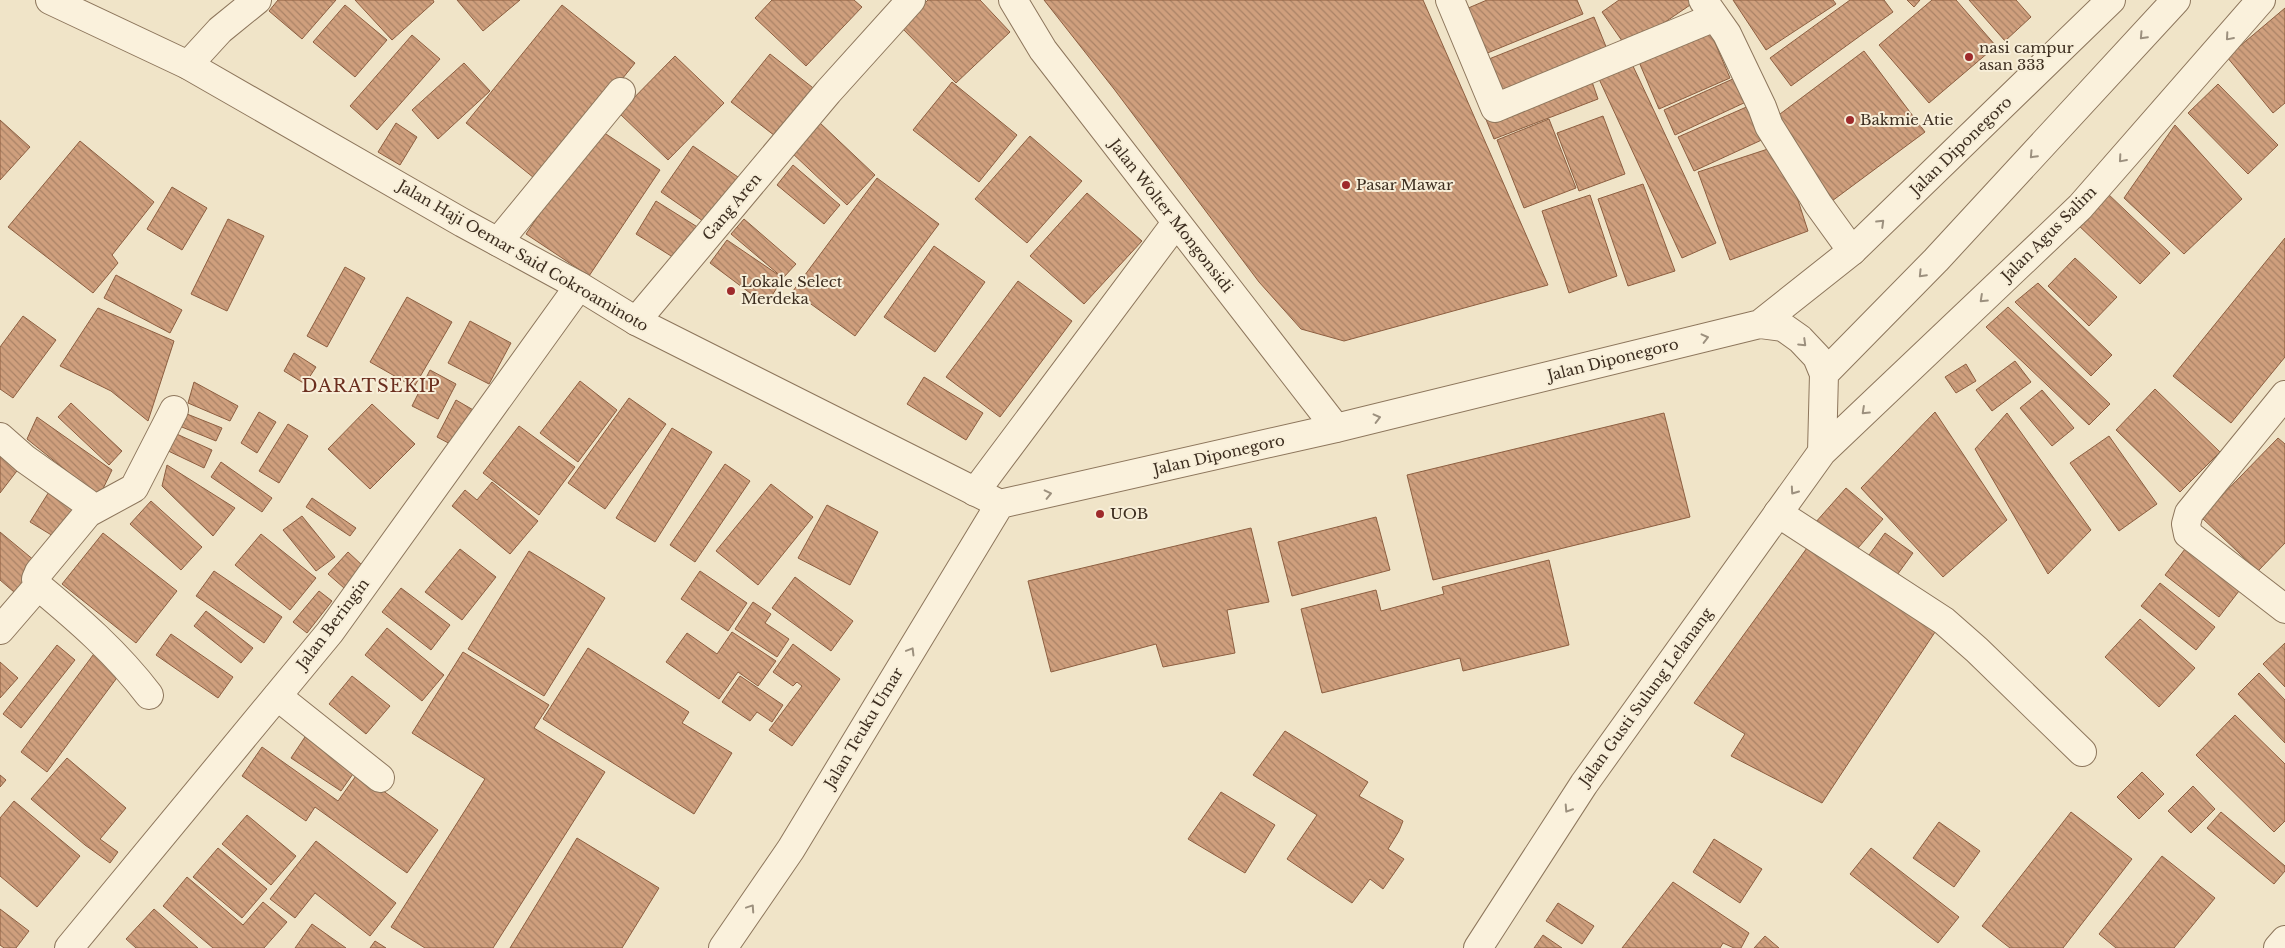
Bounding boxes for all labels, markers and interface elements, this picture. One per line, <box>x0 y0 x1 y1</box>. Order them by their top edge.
one-way arrow <box>2140 30 2149 39</box>
one-way arrow <box>2225 31 2234 40</box>
place label: nasi campur asan 333 <box>1979 38 2075 74</box>
marker: nasi campur asan 333 <box>1963 51 1975 63</box>
street label: Jalan Diponegoro <box>1904 92 2016 201</box>
place label: Bakmie Atie <box>1860 110 1953 129</box>
marker: Bakmie Atie <box>1844 114 1856 126</box>
street label: Jalan Wolter Mongonsidi <box>1104 134 1237 296</box>
one-way arrow <box>2030 150 2039 159</box>
one-way arrow <box>2119 153 2127 162</box>
street label: Gang Aren <box>698 169 765 244</box>
street label: Jalan Haji Oemar Said Cokroaminoto <box>393 175 652 336</box>
place label: Pasar Mawar <box>1356 175 1454 194</box>
marker: Pasar Mawar <box>1340 179 1352 191</box>
street label: Jalan Agus Salim <box>1996 182 2100 287</box>
one-way arrow <box>1875 220 1884 229</box>
one-way arrow <box>1919 268 1928 277</box>
place label: Lokale Select Merdeka <box>741 272 843 308</box>
marker: Lokale Select Merdeka <box>725 285 737 297</box>
one-way arrow <box>1979 293 1988 302</box>
one-way arrow <box>1700 333 1709 344</box>
street label: Jalan Diponegoro <box>1543 334 1681 385</box>
one-way arrow <box>1797 337 1806 346</box>
district label: DARATSEKIP <box>301 375 441 397</box>
one-way arrow <box>1861 405 1870 414</box>
one-way arrow <box>1372 413 1381 424</box>
street label: Jalan Diponegoro <box>1149 430 1287 479</box>
one-way arrow <box>1791 485 1800 495</box>
one-way arrow <box>1043 489 1052 500</box>
place label: UOB <box>1110 504 1148 523</box>
marker: UOB <box>1094 508 1106 520</box>
street label: Jalan Beringin <box>291 575 373 674</box>
street label: Jalan Gusti Sulung Lelanang <box>1573 603 1717 791</box>
one-way arrow <box>905 648 914 657</box>
street label: Jalan Teuku Umar <box>819 663 908 793</box>
one-way arrow <box>1564 804 1574 813</box>
one-way arrow <box>745 904 754 914</box>

